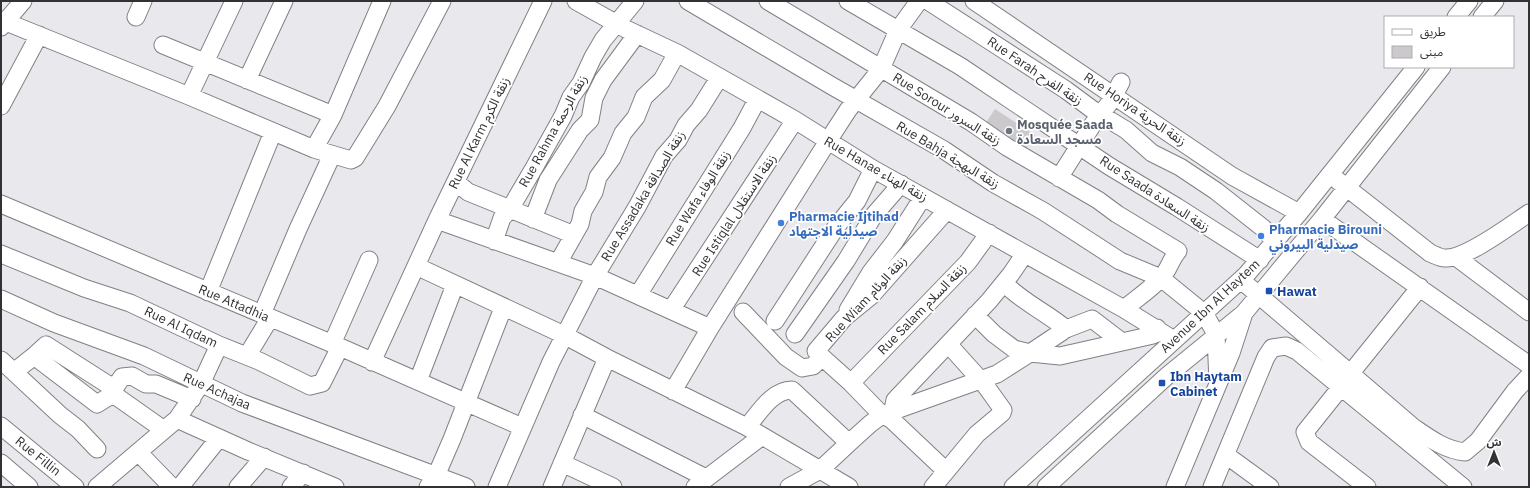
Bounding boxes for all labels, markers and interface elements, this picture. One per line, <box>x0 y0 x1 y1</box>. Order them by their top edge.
legend <box>1384 16 1514 68</box>
text: طريق <box>1420 24 1446 40</box>
street label: Rue Farah زنقة الفرح <box>983 33 1086 111</box>
text: مبنى <box>1420 44 1443 59</box>
street label: Rue Horiya زنقة الحرية <box>1080 68 1190 150</box>
street label: Rue Sorour زنقة السرور <box>890 69 1004 149</box>
street label: Rue Rahma زنقة الرحمة <box>515 72 591 190</box>
street label: Rue Al Karm زنقة الكرم <box>444 74 514 192</box>
place label: Mosquée Saada مسجد السعادة <box>1017 116 1113 148</box>
street label: Rue Bahja زنقة البهجة <box>893 117 1003 193</box>
marker: Mosquée Saada مسجد السعادة <box>1004 126 1014 136</box>
street label: Rue Assadaka زنقة الصداقة <box>597 127 689 265</box>
street label: Rue Hanae زنقة الهناء <box>821 132 931 206</box>
street label: Rue Wafa زنقة الوفاء <box>662 147 734 249</box>
street label: Rue Istiqlal زنقة الاستقلال <box>688 151 780 279</box>
street label: Rue Saada زنقة السعادة <box>1097 152 1213 236</box>
place label: Pharmacie Ijtihad صيدلية الاجتهاد <box>789 208 899 240</box>
marker: Pharmacie Ijtihad صيدلية الاجتهاد <box>776 218 786 228</box>
place label: Pharmacie Birouni صيدلية البيروني <box>1269 221 1382 255</box>
marker: Pharmacie Birouni صيدلية البيروني <box>1256 231 1266 241</box>
street label: Rue Wiam زنقة الوئام <box>822 252 911 346</box>
street label: Avenue Ibn Al Haytem <box>1157 255 1263 357</box>
street label: Rue Salam زنقة السلام <box>874 260 971 359</box>
street label: Rue Attadhia <box>196 280 272 326</box>
place label: Hawat <box>1277 283 1317 300</box>
marker: Hawat <box>1264 286 1274 296</box>
street label: Rue Al Iqdam <box>141 303 221 351</box>
place label: Ibn Haytam Cabinet <box>1170 368 1242 400</box>
street label: Rue Achajaa <box>181 369 254 413</box>
marker: Ibn Haytam Cabinet <box>1157 378 1167 388</box>
street label: Rue Fillin <box>12 432 64 480</box>
north arrow <box>1474 432 1514 472</box>
text: ش <box>1486 435 1502 449</box>

